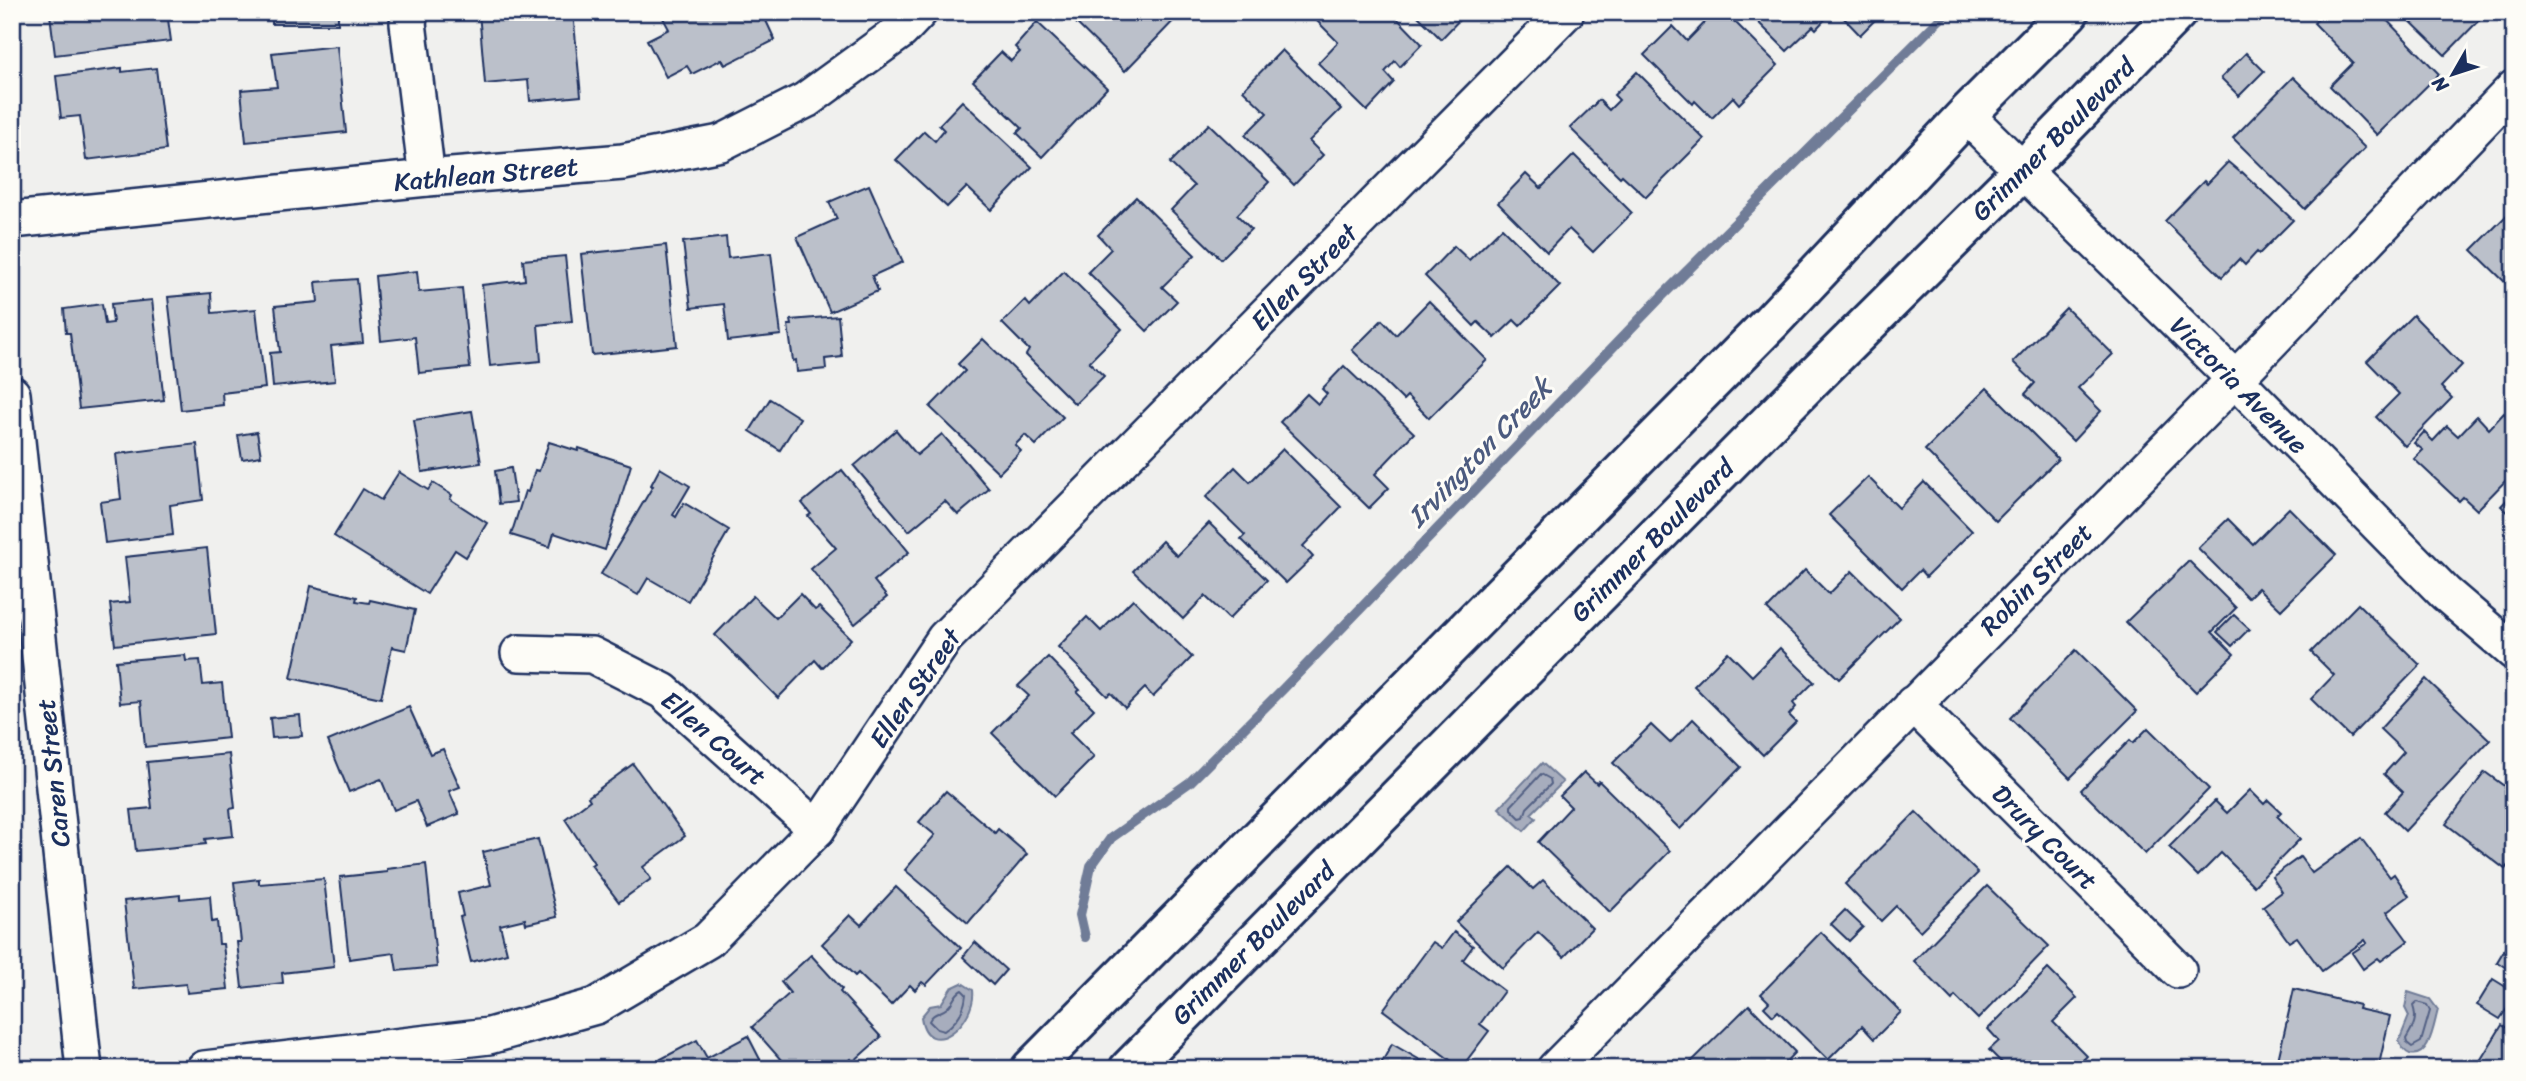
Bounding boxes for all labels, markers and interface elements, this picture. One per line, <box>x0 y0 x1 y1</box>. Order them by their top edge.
north arrow <box>2418 38 2488 108</box>
street label: Grimmer Boulevard <box>1960 44 2148 232</box>
text: N <box>2423 68 2458 101</box>
street label: Kathlean Street <box>392 143 580 205</box>
street label: Ellen Street <box>1239 211 1370 342</box>
street label: Victoria Avenue <box>2159 305 2319 465</box>
water label: Irvington Creek <box>1394 364 1566 540</box>
street label: Grimmer Boulevard <box>1559 445 1747 633</box>
street label: Robin Street <box>1968 511 2104 647</box>
street label: Ellen Street <box>857 617 974 758</box>
street label: Ellen Court <box>650 678 778 798</box>
street label: Caren Street <box>22 697 84 849</box>
street label: Drury Court <box>1981 773 2109 901</box>
street label: Grimmer Boulevard <box>1160 848 1348 1036</box>

